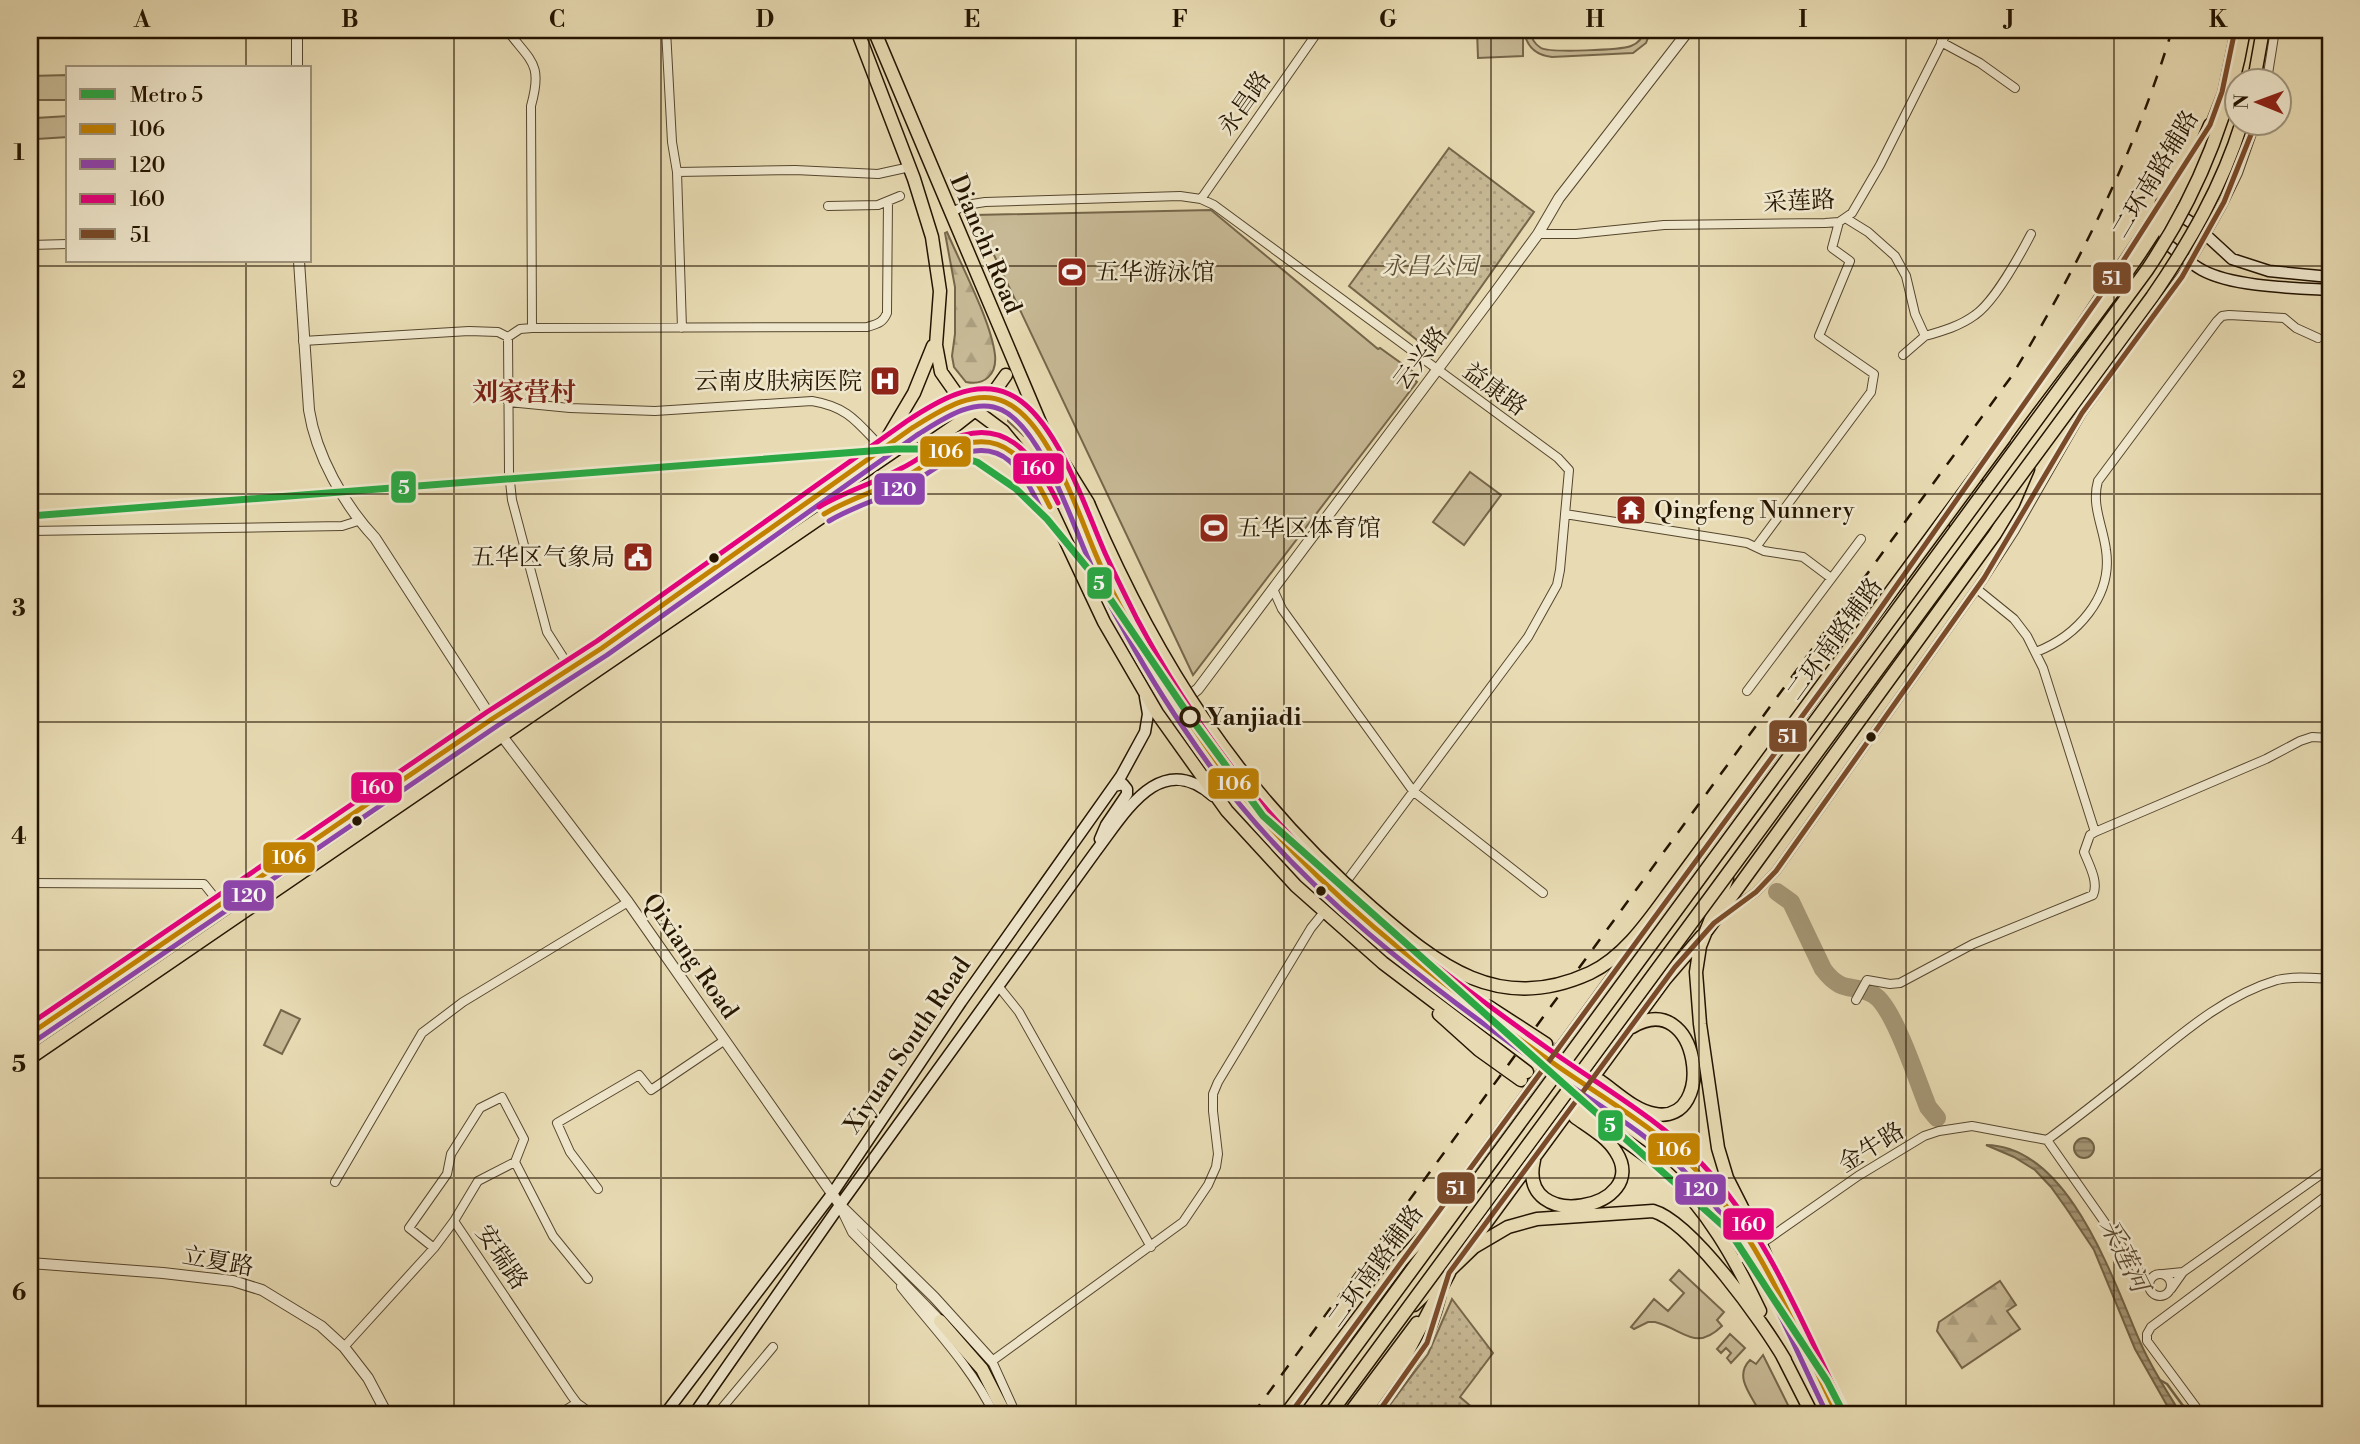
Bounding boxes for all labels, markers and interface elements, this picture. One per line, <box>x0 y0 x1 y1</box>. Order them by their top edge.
text: A <box>133 6 151 34</box>
text: B <box>341 6 359 34</box>
text: C <box>549 6 565 34</box>
text: D <box>756 6 774 34</box>
text: E <box>964 6 980 34</box>
text: F <box>1172 6 1188 34</box>
text: G <box>1379 6 1397 34</box>
text: H <box>1586 6 1605 34</box>
text: I <box>1799 6 1808 34</box>
text: J <box>2003 6 2015 34</box>
text: K <box>2209 6 2228 34</box>
street label: 永昌路 <box>1212 65 1278 142</box>
legend <box>66 66 312 262</box>
north arrow <box>2224 66 2294 136</box>
text: Metro 5 <box>130 83 203 109</box>
text: N <box>2230 94 2254 109</box>
street label: 二环南路辅路 <box>2106 105 2206 244</box>
text: 106 <box>130 117 165 143</box>
text: 1 <box>13 139 25 167</box>
text: 120 <box>130 153 165 179</box>
street label: Dianchi Road <box>942 171 1028 319</box>
street label: 采莲路 <box>1762 185 1836 219</box>
text: 160 <box>130 187 165 213</box>
text: 51 <box>130 223 151 249</box>
park label: 永昌公园 <box>1382 252 1482 282</box>
sports icon: 五华游泳馆 <box>1055 255 1089 289</box>
place label: 五华游泳馆 <box>1095 258 1215 288</box>
line badge: 51 <box>2092 261 2132 295</box>
text: 51 <box>2102 267 2122 291</box>
street label: 云兴路 <box>1387 321 1454 396</box>
street label: 益康路 <box>1456 357 1532 423</box>
hospital icon: 云南皮肤病医院 <box>868 364 902 398</box>
text: 2 <box>12 367 26 395</box>
place label: 云南皮肤病医院 <box>694 367 862 397</box>
district label: 刘家营村 <box>472 377 576 409</box>
line badge: 106 <box>919 435 972 468</box>
text: 106 <box>929 440 963 464</box>
line badge: 160 <box>1012 452 1065 485</box>
text: 160 <box>1021 457 1055 481</box>
line badge: 5 <box>390 470 417 504</box>
line badge: 120 <box>873 472 926 506</box>
text: 5 <box>398 476 410 500</box>
text: 120 <box>881 478 917 502</box>
temple icon: Qingfeng Nunnery <box>1614 493 1648 527</box>
place label: Qingfeng Nunnery <box>1654 496 1855 526</box>
sports icon: 五华区体育馆 <box>1197 511 1231 545</box>
place label: 五华区体育馆 <box>1237 514 1381 544</box>
public building icon: 五华区气象局 <box>621 540 655 574</box>
place label: 五华区气象局 <box>471 543 615 573</box>
unlabelled marker <box>707 551 721 565</box>
line badge: 5 <box>1086 566 1113 600</box>
text: 5 <box>1093 572 1105 596</box>
street label: 二环南路辅路 <box>1780 573 1889 707</box>
text: 3 <box>12 595 26 623</box>
place label: Yanjiadi <box>1206 703 1302 733</box>
marker: Yanjiadi <box>1180 707 1200 727</box>
line badge: 51 <box>1768 719 1808 753</box>
text: 51 <box>1778 725 1798 749</box>
unlabelled marker <box>1864 730 1878 744</box>
line badge: 106 <box>1207 767 1260 800</box>
line badge: 160 <box>350 771 403 804</box>
text: 106 <box>1217 772 1251 796</box>
text: 160 <box>360 776 394 800</box>
unlabelled marker <box>350 814 364 828</box>
text: 4 <box>11 823 27 851</box>
line badge: 106 <box>262 841 316 874</box>
text: 106 <box>272 846 306 870</box>
line badge: 120 <box>222 879 275 912</box>
text: 120 <box>231 884 267 908</box>
unlabelled marker <box>1314 884 1328 898</box>
street label: Qixiang Road <box>636 888 745 1025</box>
street label: Xiyuan South Road <box>837 952 978 1140</box>
text: 5 <box>12 1051 26 1079</box>
line badge: 5 <box>1597 1109 1624 1142</box>
text: 5 <box>1604 1114 1616 1138</box>
street label: 金牛路 <box>1833 1116 1910 1180</box>
line badge: 106 <box>1647 1132 1701 1166</box>
text: 106 <box>1657 1138 1691 1162</box>
line badge: 51 <box>1436 1171 1476 1205</box>
line badge: 120 <box>1674 1173 1727 1206</box>
text: 51 <box>1446 1177 1466 1201</box>
text: 120 <box>1683 1178 1719 1202</box>
street label: 二环南路辅路 <box>1321 1200 1430 1334</box>
line badge: 160 <box>1722 1207 1775 1241</box>
text: 160 <box>1732 1213 1766 1237</box>
water label: 采莲河 <box>2093 1213 2157 1301</box>
street label: 安瑞路 <box>469 1219 534 1296</box>
street label: 立夏路 <box>180 1241 256 1283</box>
text: 6 <box>12 1279 26 1307</box>

